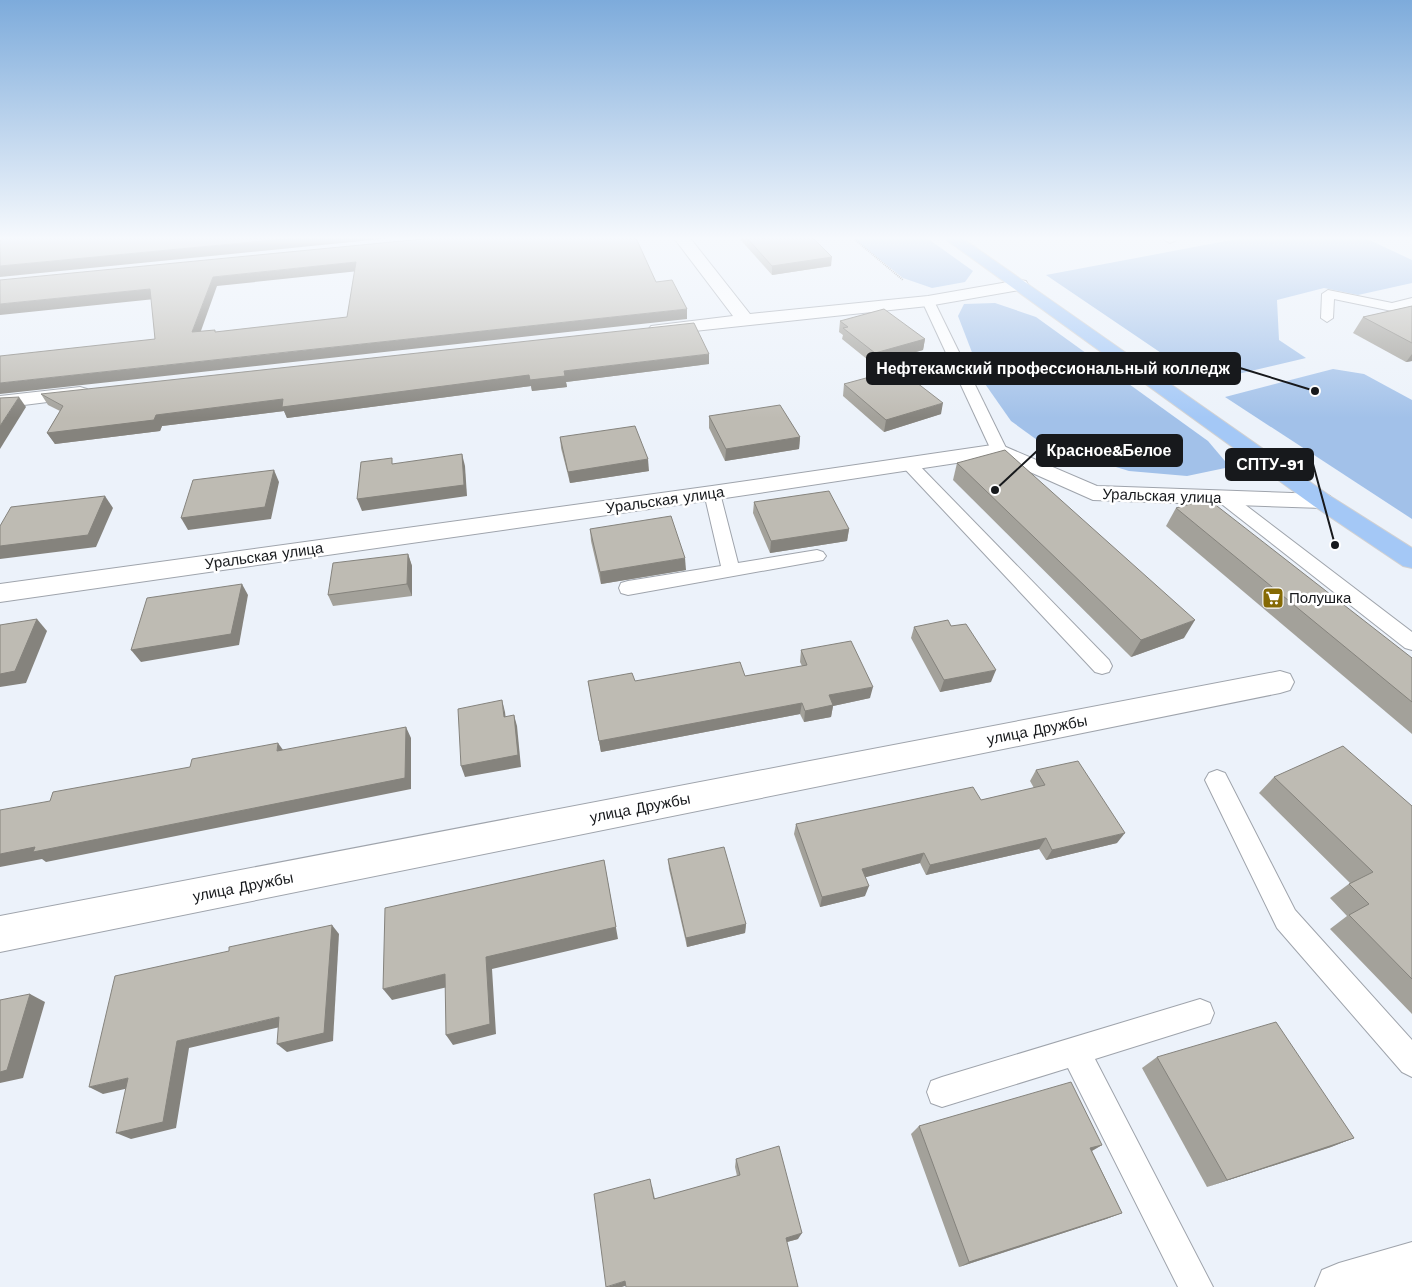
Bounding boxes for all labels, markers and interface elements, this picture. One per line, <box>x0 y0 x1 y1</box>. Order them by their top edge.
callout: Нефтекамский профессиональный колледж <box>867 353 1240 384</box>
text: Нефтекамский профессиональный колледж <box>876 359 1231 378</box>
callout: Красное&Белое <box>1037 435 1182 466</box>
text: Красное&Белое <box>1046 441 1172 460</box>
callout: СПТУ-91 <box>1226 449 1313 480</box>
text: СПТУ-91 <box>1236 455 1304 474</box>
street label: Уральская улица <box>605 483 726 517</box>
street label: Уральская улица <box>1102 485 1223 507</box>
street label: Уральская улица <box>204 539 325 573</box>
supermarket icon: Полушка <box>1261 586 1285 610</box>
place label: Полушка <box>1289 589 1352 607</box>
street label: улица Дружбы <box>985 711 1089 749</box>
street label: улица Дружбы <box>588 789 692 827</box>
street label: улица Дружбы <box>191 868 295 906</box>

